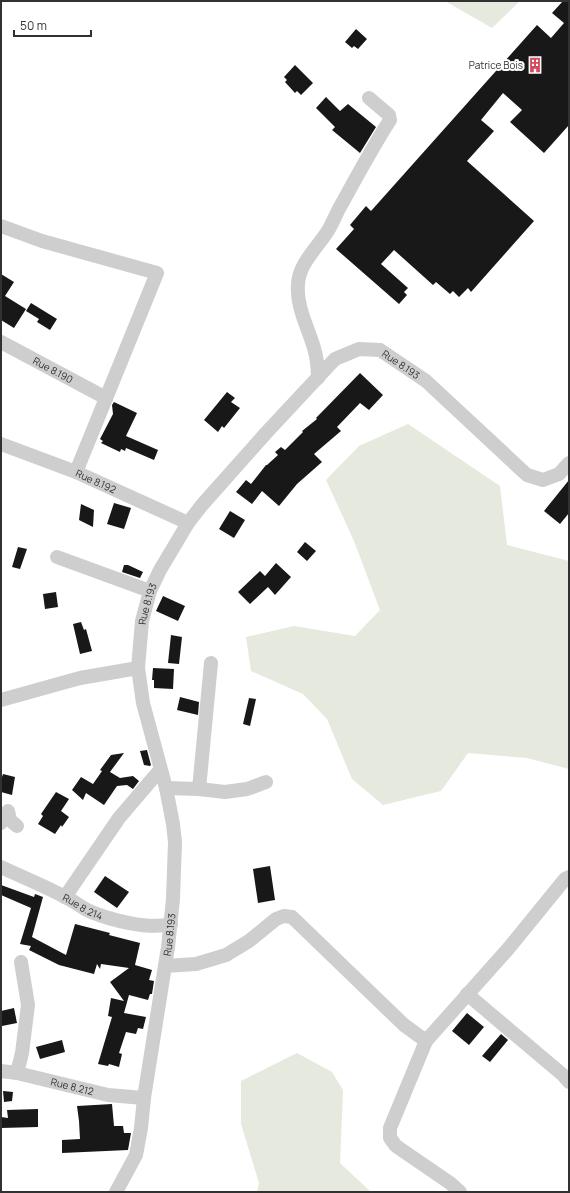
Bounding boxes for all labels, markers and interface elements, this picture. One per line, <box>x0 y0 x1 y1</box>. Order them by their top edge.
scale bar <box>14 12 91 38</box>
text: 50 m <box>20 17 47 34</box>
building icon: Patrice Bois <box>526 56 544 74</box>
place label: Patrice Bois <box>469 58 523 72</box>
street label: Rue 8.193 <box>379 346 423 382</box>
street label: Rue 8.190 <box>31 353 76 386</box>
street label: Rue 8.192 <box>73 466 119 497</box>
street label: Rue 8.193 <box>135 581 160 625</box>
street label: Rue 8.214 <box>61 890 105 923</box>
street label: Rue 8.193 <box>160 913 178 957</box>
street label: Rue 8.212 <box>49 1074 96 1098</box>

